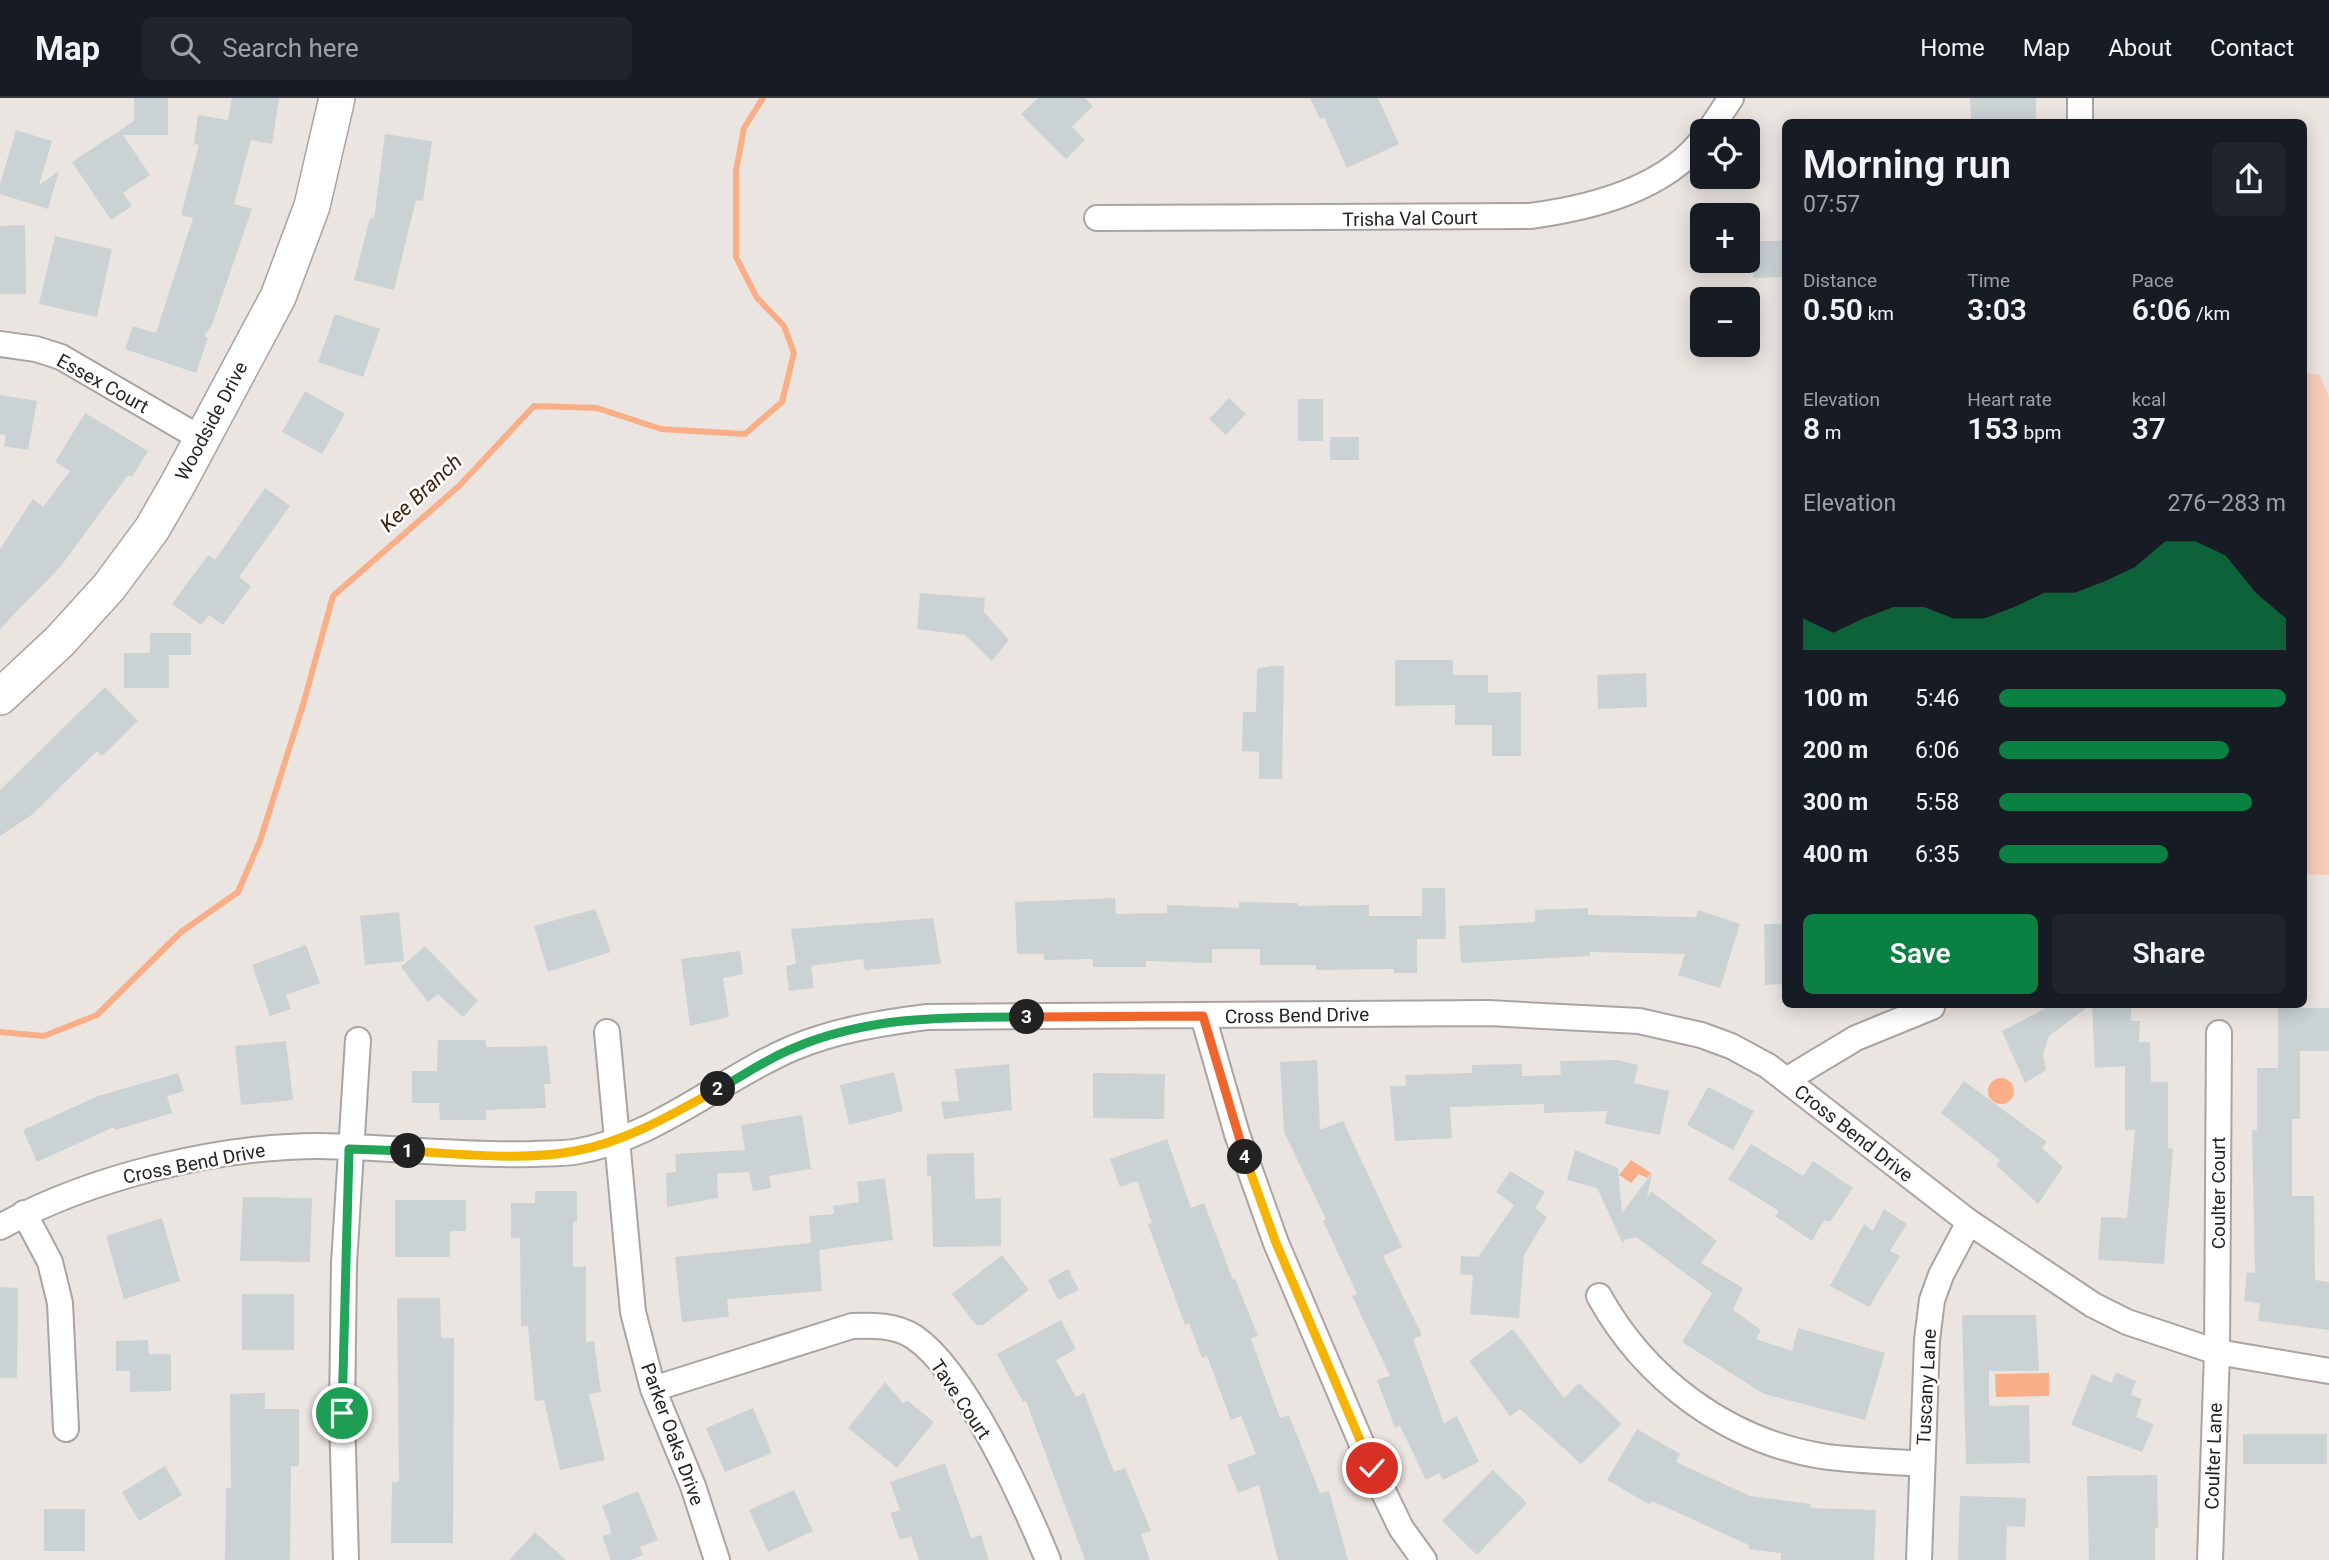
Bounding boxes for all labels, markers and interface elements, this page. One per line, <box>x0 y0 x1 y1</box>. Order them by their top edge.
search box <box>142 17 632 80</box>
text: Map <box>35 29 100 68</box>
icon: search <box>166 29 204 67</box>
text: Search here <box>222 33 359 63</box>
text: Home <box>1920 34 1985 62</box>
text: Map <box>2023 34 2070 62</box>
text: About <box>2108 34 2172 62</box>
text: Contact <box>2210 34 2294 62</box>
map controls <box>1690 119 1760 357</box>
button: locate <box>1690 119 1760 189</box>
button: share <box>2212 142 2286 216</box>
text: Morning run <box>1803 143 2011 187</box>
text: 07:57 <box>1803 191 1860 218</box>
button: + <box>1690 203 1760 273</box>
street label: Trisha Val Court <box>1342 206 1478 231</box>
text: Distance <box>1803 269 1877 292</box>
text: Time <box>1967 269 2010 292</box>
text: Pace <box>2132 269 2174 292</box>
button: − <box>1690 287 1760 357</box>
text: 0.50 <box>1803 292 1863 327</box>
text: 3:03 <box>1967 292 2027 327</box>
text: 6:06 <box>2132 292 2191 327</box>
text: km <box>1863 302 1894 325</box>
text: /km <box>2191 302 2230 325</box>
street label: Essex Court <box>53 349 153 418</box>
street label: Woodside Drive <box>170 358 252 485</box>
text: Elevation <box>1803 388 1880 411</box>
text: Heart rate <box>1967 388 2052 411</box>
text: kcal <box>2132 388 2166 411</box>
text: 8 <box>1803 411 1820 446</box>
text: 153 <box>1967 411 2019 446</box>
text: 37 <box>2132 411 2166 446</box>
text: m <box>1820 421 1842 444</box>
text: bpm <box>2019 421 2061 444</box>
water label: Kee Branch <box>375 449 467 537</box>
text: Elevation <box>1803 490 1896 517</box>
text: 276–283 m <box>2167 490 2286 517</box>
text: 100 m <box>1803 685 1868 712</box>
text: 5:46 <box>1915 685 1959 712</box>
text: 200 m <box>1803 737 1868 764</box>
text: 6:06 <box>1915 737 1959 764</box>
text: 300 m <box>1803 789 1868 816</box>
text: 5:58 <box>1915 789 1959 816</box>
text: 400 m <box>1803 841 1868 868</box>
text: 6:35 <box>1915 841 1959 868</box>
button: Save <box>1803 914 2038 994</box>
button: Share <box>2052 914 2286 994</box>
pin: 3 <box>1010 1000 1044 1034</box>
street label: Cross Bend Drive <box>1225 1003 1369 1028</box>
text: 3 <box>1021 1005 1032 1028</box>
pin: 2 <box>700 1072 736 1107</box>
text: 2 <box>712 1077 723 1100</box>
street label: Cross Bend Drive <box>1790 1080 1918 1187</box>
pin: 1 <box>390 1134 426 1168</box>
street label: Coulter Court <box>2207 1137 2230 1249</box>
street label: Cross Bend Drive <box>121 1138 267 1189</box>
text: 1 <box>402 1139 413 1162</box>
pin: 4 <box>1228 1140 1262 1174</box>
text: 4 <box>1239 1145 1250 1168</box>
street label: Tuscany Lane <box>1912 1328 1941 1446</box>
street label: Tave Court <box>926 1355 996 1443</box>
street label: Parker Oaks Drive <box>636 1360 709 1508</box>
pin <box>312 1383 372 1443</box>
icon: arrive <box>323 1394 361 1432</box>
street label: Coulter Lane <box>2200 1402 2227 1510</box>
pin <box>1342 1438 1402 1498</box>
icon: check <box>1353 1449 1391 1487</box>

